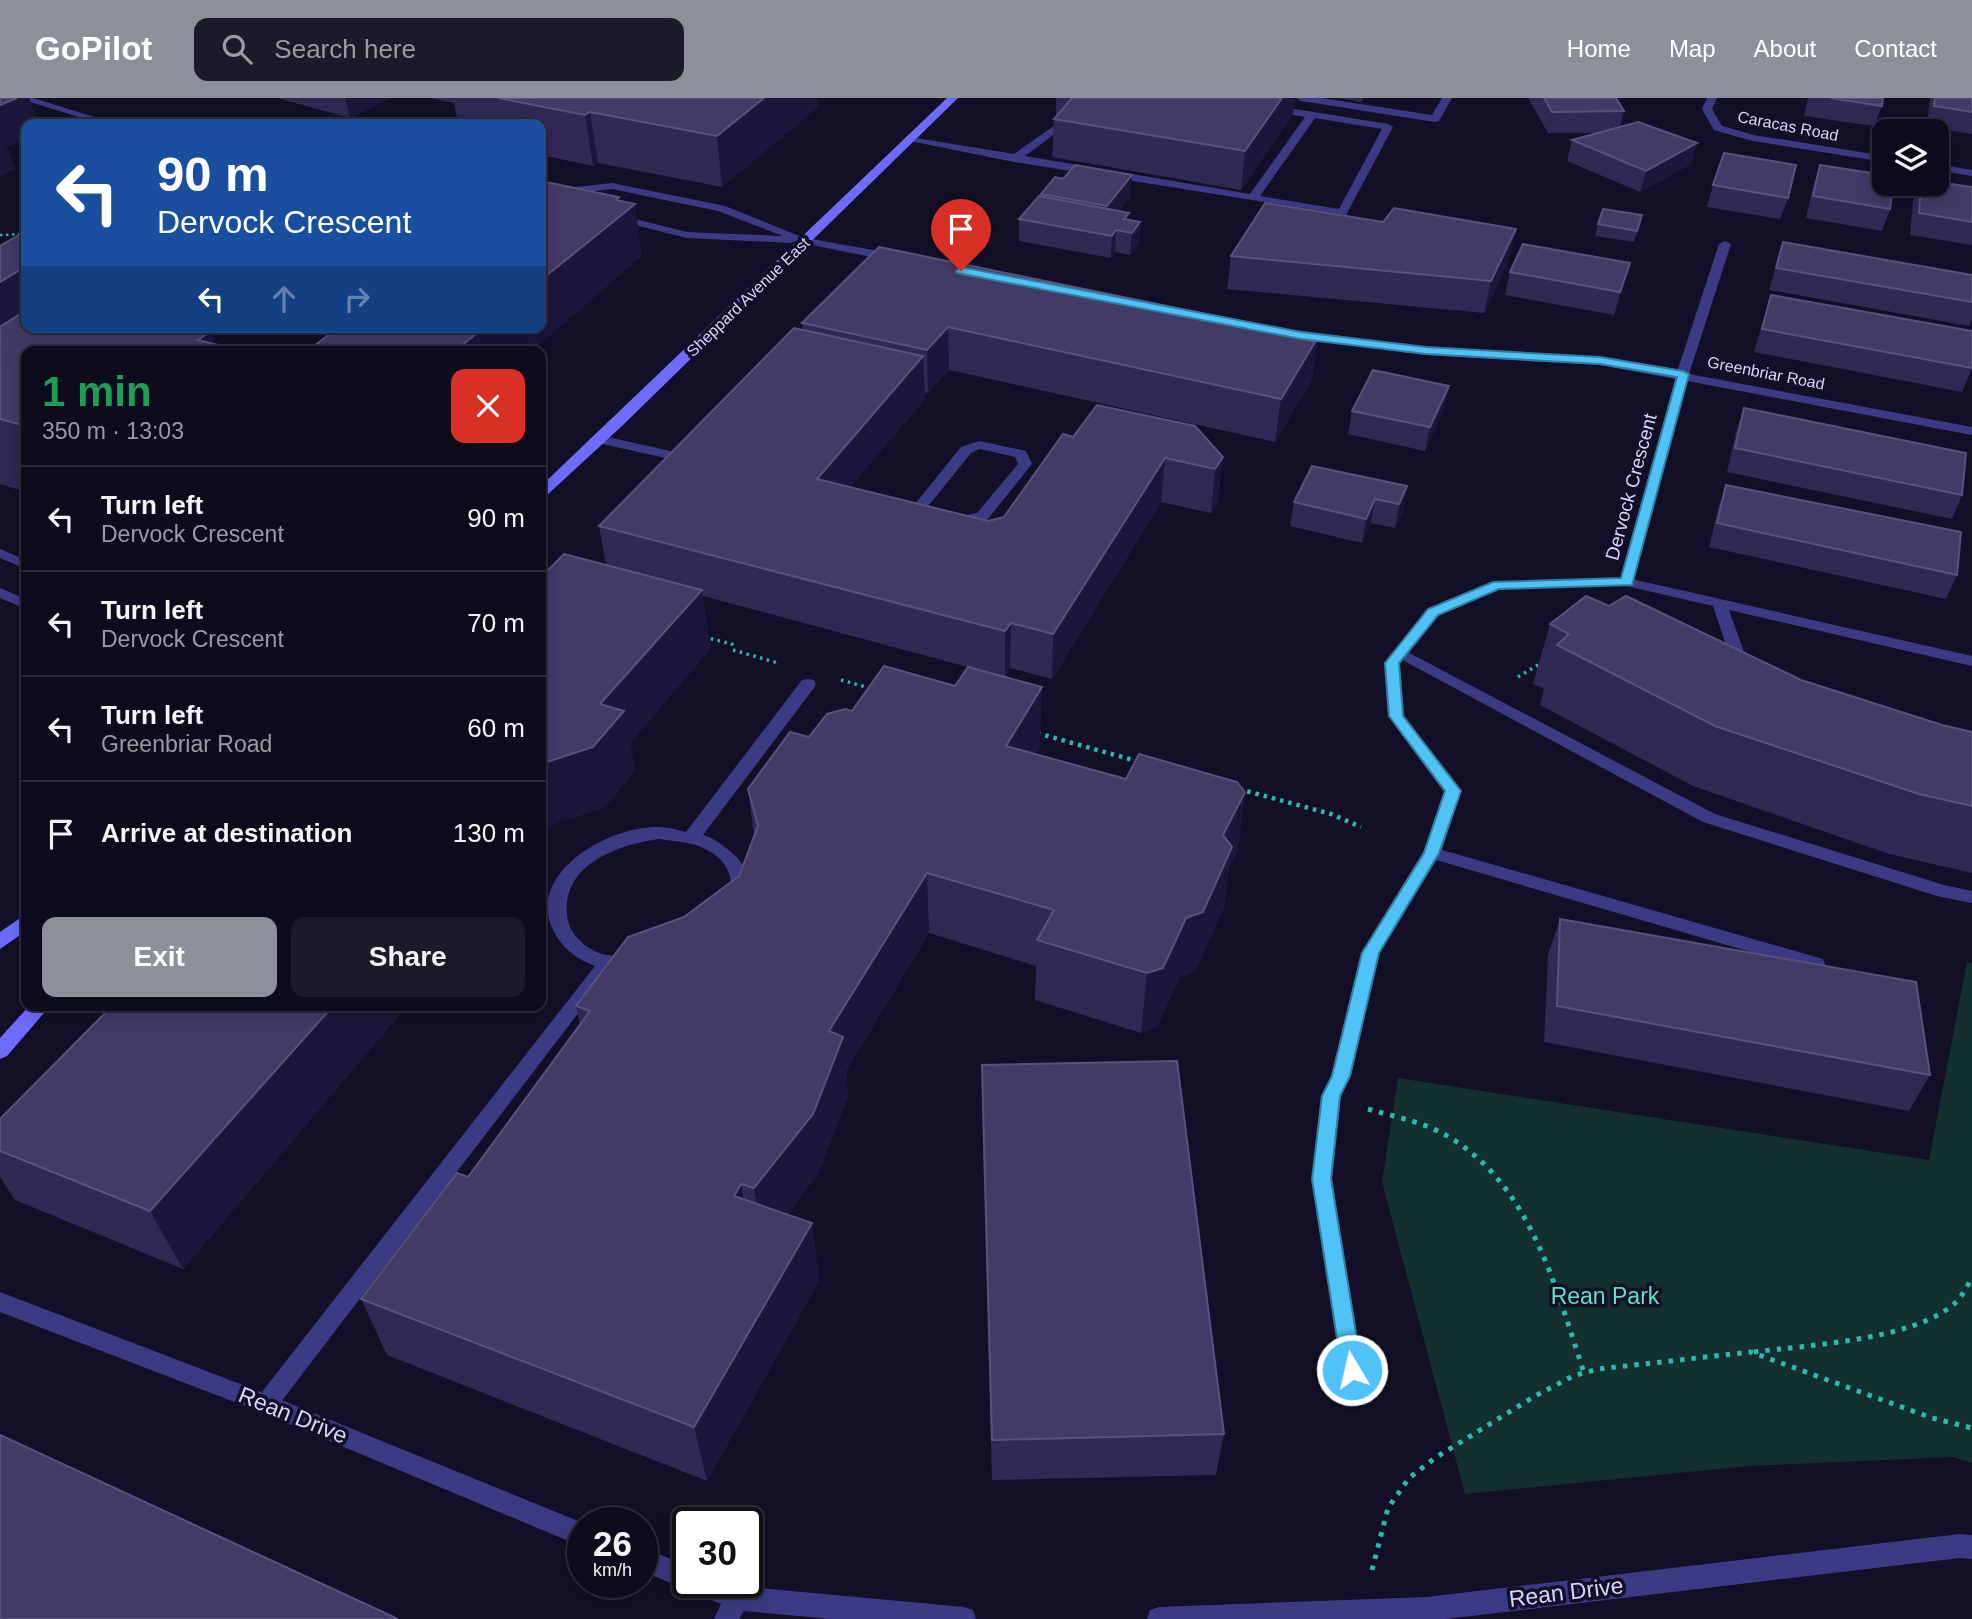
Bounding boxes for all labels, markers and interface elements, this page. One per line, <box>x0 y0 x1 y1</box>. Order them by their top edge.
search box <box>194 18 684 81</box>
text: GoPilot <box>35 30 152 67</box>
icon: search <box>218 30 256 68</box>
text: Search here <box>274 34 416 64</box>
text: Home <box>1567 35 1631 62</box>
text: Map <box>1669 35 1716 62</box>
text: About <box>1754 35 1816 62</box>
text: Contact <box>1854 35 1937 62</box>
street label: Caracas Road <box>1736 108 1840 144</box>
map controls <box>1872 119 1949 196</box>
button: layers <box>1872 119 1949 196</box>
icon: left <box>42 147 133 238</box>
text: 90 m <box>157 147 269 201</box>
pin <box>931 199 991 271</box>
text: Dervock Crescent <box>157 204 411 240</box>
icon: arrive <box>942 210 980 248</box>
street label: Sheppard Avenue East <box>683 234 813 360</box>
icon: left <box>192 280 230 318</box>
icon: ahead <box>265 280 303 318</box>
icon: right <box>338 280 376 318</box>
street label: Greenbriar Road <box>1706 353 1826 393</box>
text: 1 min <box>42 368 152 415</box>
button: close <box>451 369 525 443</box>
street label: Dervock Crescent <box>1601 411 1661 563</box>
text: 350 m · 13:03 <box>42 418 184 444</box>
text: Turn left <box>101 490 203 520</box>
icon: left <box>42 500 80 538</box>
text: 90 m <box>467 503 525 533</box>
text: Dervock Crescent <box>101 521 284 547</box>
text: Turn left <box>101 595 203 625</box>
icon: left <box>42 605 80 643</box>
text: 70 m <box>467 608 525 638</box>
text: Dervock Crescent <box>101 626 284 652</box>
text: Turn left <box>101 700 203 730</box>
icon: left <box>42 710 80 748</box>
text: 60 m <box>467 713 525 743</box>
text: Greenbriar Road <box>101 731 272 757</box>
icon: arrive <box>42 815 80 853</box>
text: Arrive at destination <box>101 818 352 848</box>
text: 130 m <box>453 818 525 848</box>
button: Exit <box>42 917 277 997</box>
button: Share <box>291 917 525 997</box>
park label: Rean Park <box>1551 1283 1660 1309</box>
position arrow <box>1315 1333 1389 1407</box>
street label: Rean Drive <box>235 1381 351 1449</box>
speed limit sign: 30 <box>672 1507 763 1598</box>
text: 26 <box>593 1524 632 1563</box>
text: km/h <box>593 1560 632 1580</box>
street label: Rean Drive <box>1507 1572 1625 1612</box>

